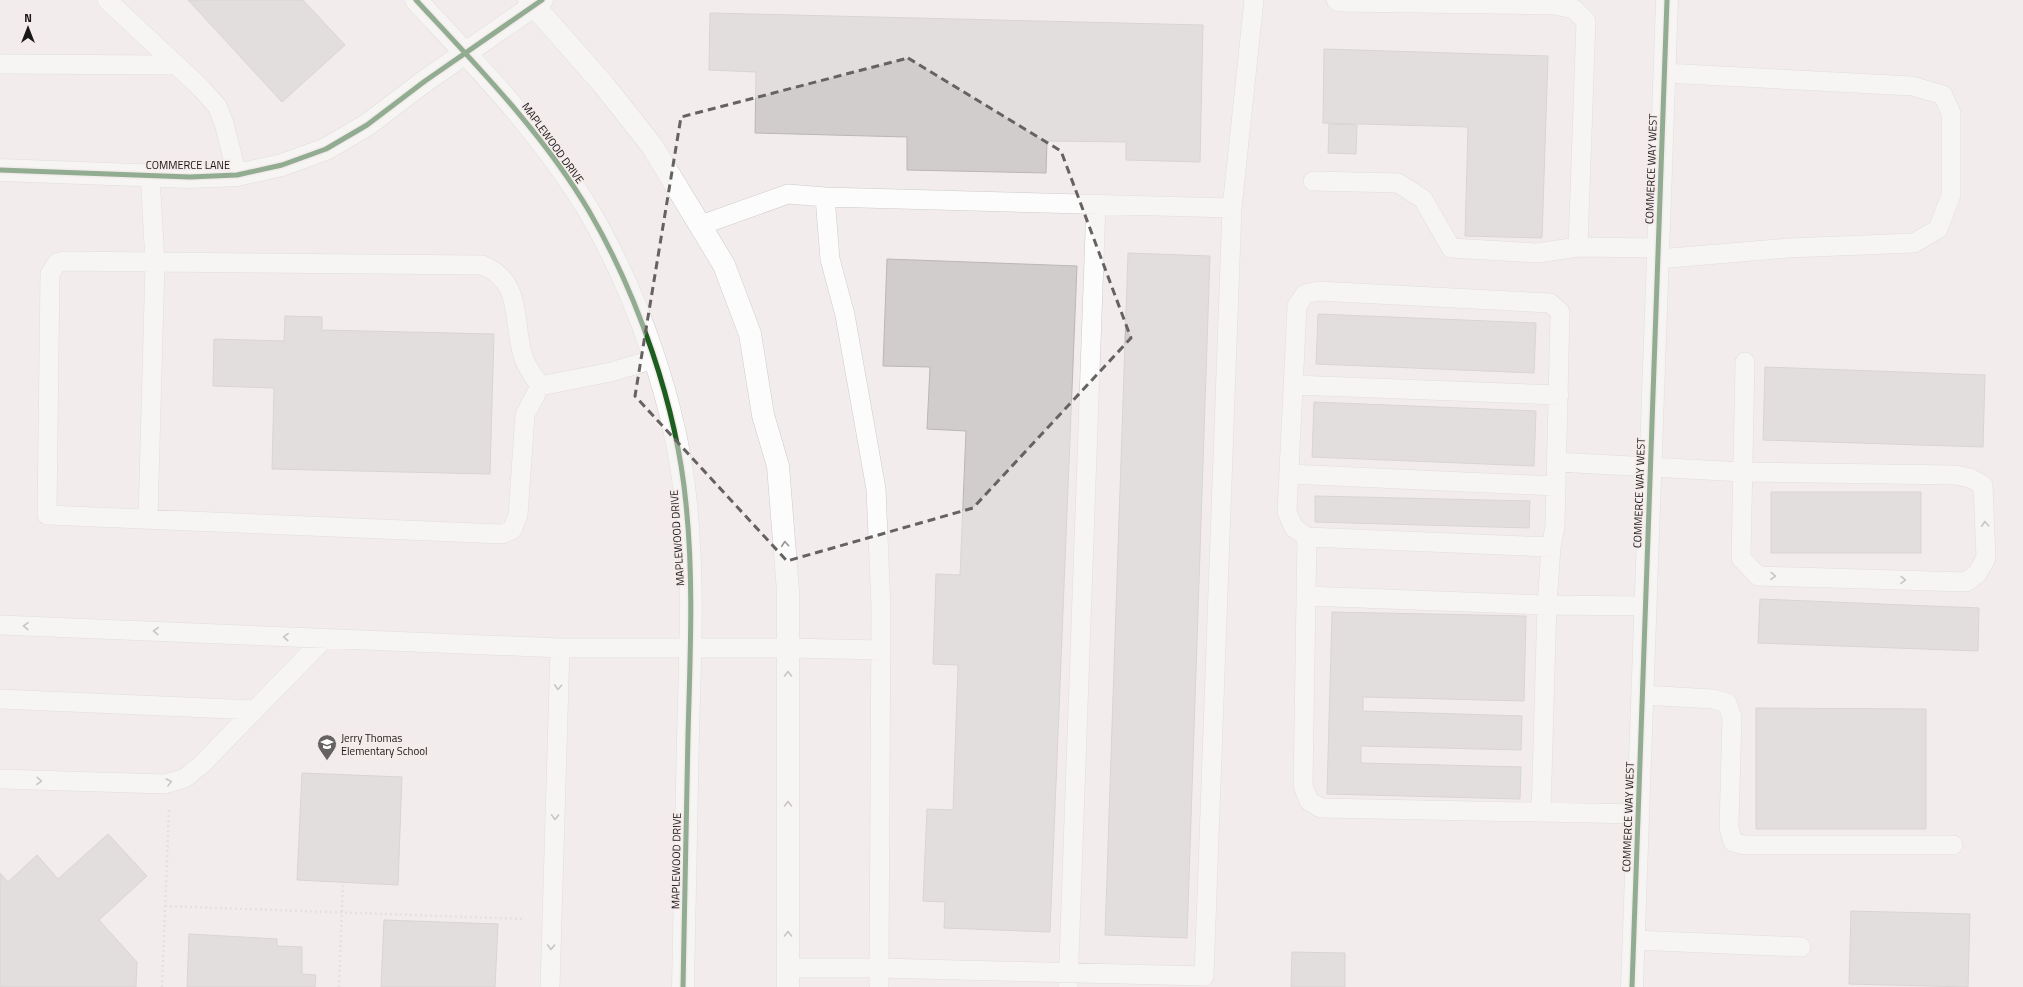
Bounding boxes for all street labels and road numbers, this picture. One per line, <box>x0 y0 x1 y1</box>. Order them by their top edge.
street label: MAPLEWOOD DRIVE <box>518 99 588 187</box>
street label: COMMERCE WAY WEST <box>1641 113 1661 224</box>
street label: COMMERCE LANE <box>146 157 230 173</box>
street label: COMMERCE WAY WEST <box>1629 437 1649 548</box>
street label: MAPLEWOOD DRIVE <box>666 489 688 587</box>
street label: COMMERCE WAY WEST <box>1618 761 1638 872</box>
street label: MAPLEWOOD DRIVE <box>667 813 685 909</box>

